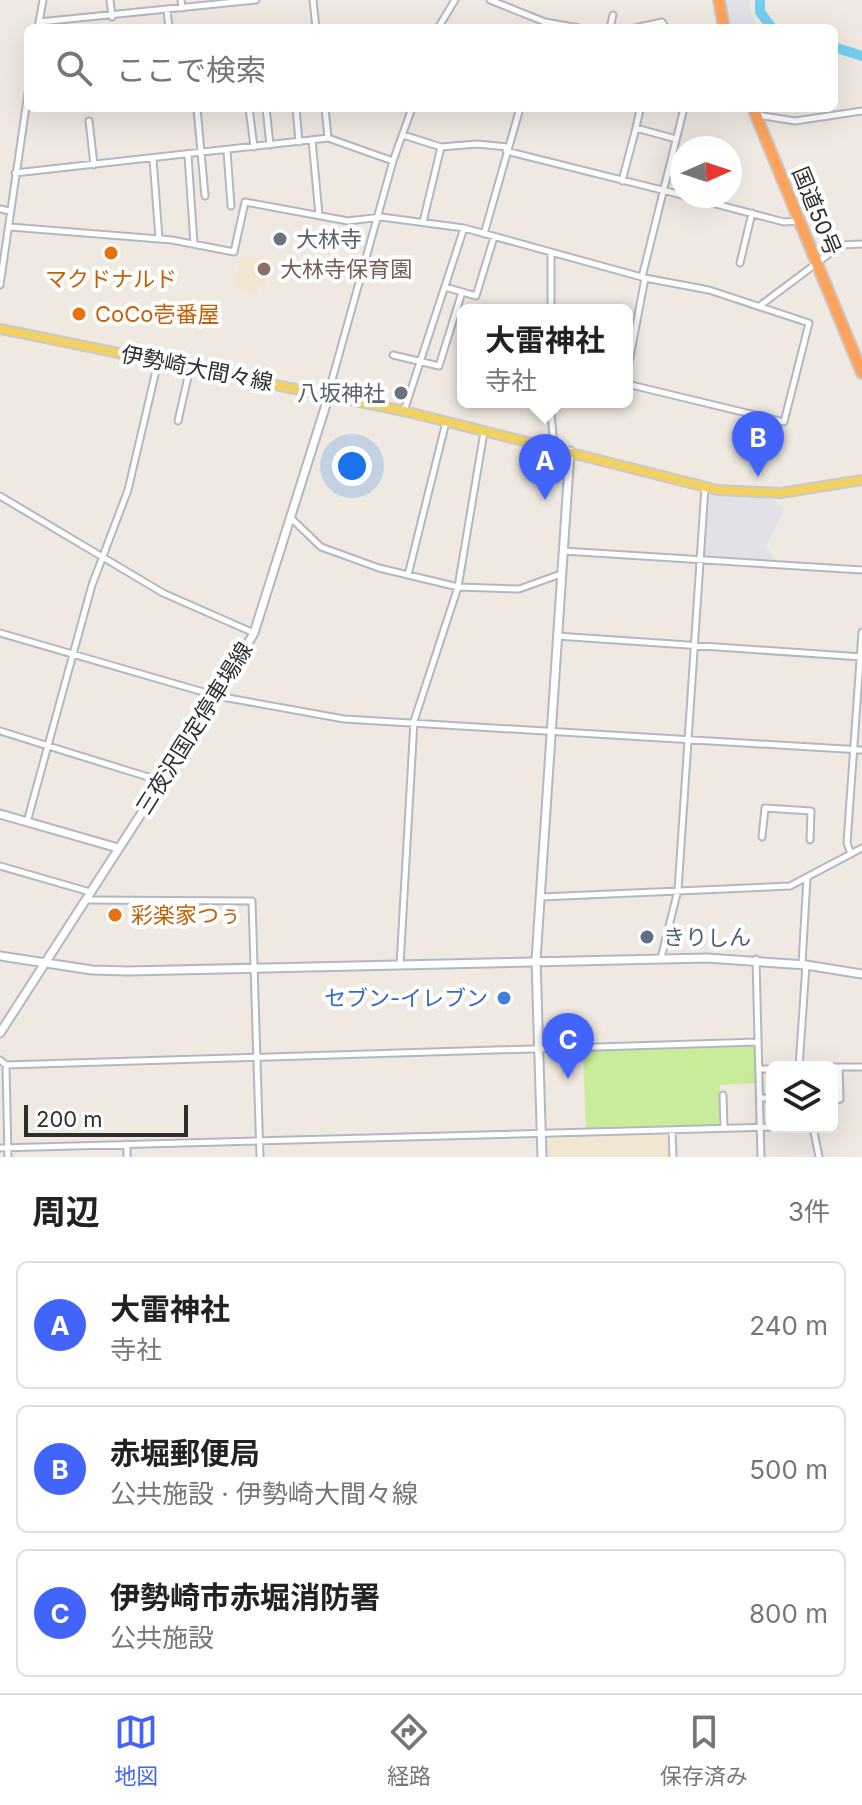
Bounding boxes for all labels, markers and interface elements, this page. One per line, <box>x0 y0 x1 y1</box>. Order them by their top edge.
search box <box>24 24 838 112</box>
icon: search <box>52 46 96 90</box>
text: ここで検索 <box>116 52 266 88</box>
north arrow <box>670 136 742 208</box>
street label: 国道50号 <box>787 163 847 259</box>
place label: 大林寺 <box>296 226 362 252</box>
marker: 大林寺 <box>271 230 289 248</box>
marker: マクドナルド <box>102 244 120 262</box>
place label: 大林寺保育園 <box>280 256 412 282</box>
marker: 大林寺保育園 <box>255 260 273 278</box>
place label: マクドナルド <box>45 266 177 292</box>
place label: CoCo壱番屋 <box>95 301 220 327</box>
popup <box>457 304 633 408</box>
marker: CoCo壱番屋 <box>70 305 88 323</box>
text: 大雷神社 <box>485 322 605 358</box>
street label: 伊勢崎大間々線 <box>119 341 275 395</box>
text: 寺社 <box>485 365 537 396</box>
place label: 八坂神社 <box>297 380 385 406</box>
marker: 八坂神社 <box>392 384 410 402</box>
pin: B <box>732 411 784 477</box>
pin: A <box>519 434 571 500</box>
your location <box>332 446 372 486</box>
street label: 三夜沢国定停車場線 <box>131 637 257 819</box>
place label: 彩楽家つぅ <box>131 902 241 928</box>
marker: 彩楽家つぅ <box>106 906 124 924</box>
place label: きりしん <box>663 924 751 950</box>
marker: きりしん <box>638 928 656 946</box>
place label: セブン-イレブン <box>324 985 488 1011</box>
marker: セブン-イレブン <box>495 989 513 1007</box>
pin: C <box>542 1013 594 1079</box>
map controls <box>766 1061 838 1133</box>
button: layers <box>766 1061 838 1133</box>
scale bar <box>24 1101 188 1137</box>
text: 200 m <box>36 1106 103 1132</box>
text: 周辺 <box>32 1191 100 1232</box>
text: 3件 <box>788 1196 830 1227</box>
text: 大雷神社 <box>110 1291 230 1327</box>
text: A <box>50 1310 70 1341</box>
text: 240 m <box>749 1310 828 1341</box>
text: 寺社 <box>110 1334 162 1365</box>
text: 赤堀郵便局 <box>110 1435 260 1471</box>
text: B <box>51 1454 69 1485</box>
text: 500 m <box>749 1454 828 1485</box>
text: 公共施設 · 伊勢崎大間々線 <box>110 1478 418 1509</box>
text: 伊勢崎市赤堀消防署 <box>110 1579 380 1615</box>
text: C <box>50 1598 70 1629</box>
text: 800 m <box>749 1598 828 1629</box>
text: 公共施設 <box>110 1622 214 1653</box>
tab: 地図 <box>114 1710 158 1790</box>
tab: 経路 <box>387 1710 431 1790</box>
tab: 保存済み <box>660 1710 748 1790</box>

